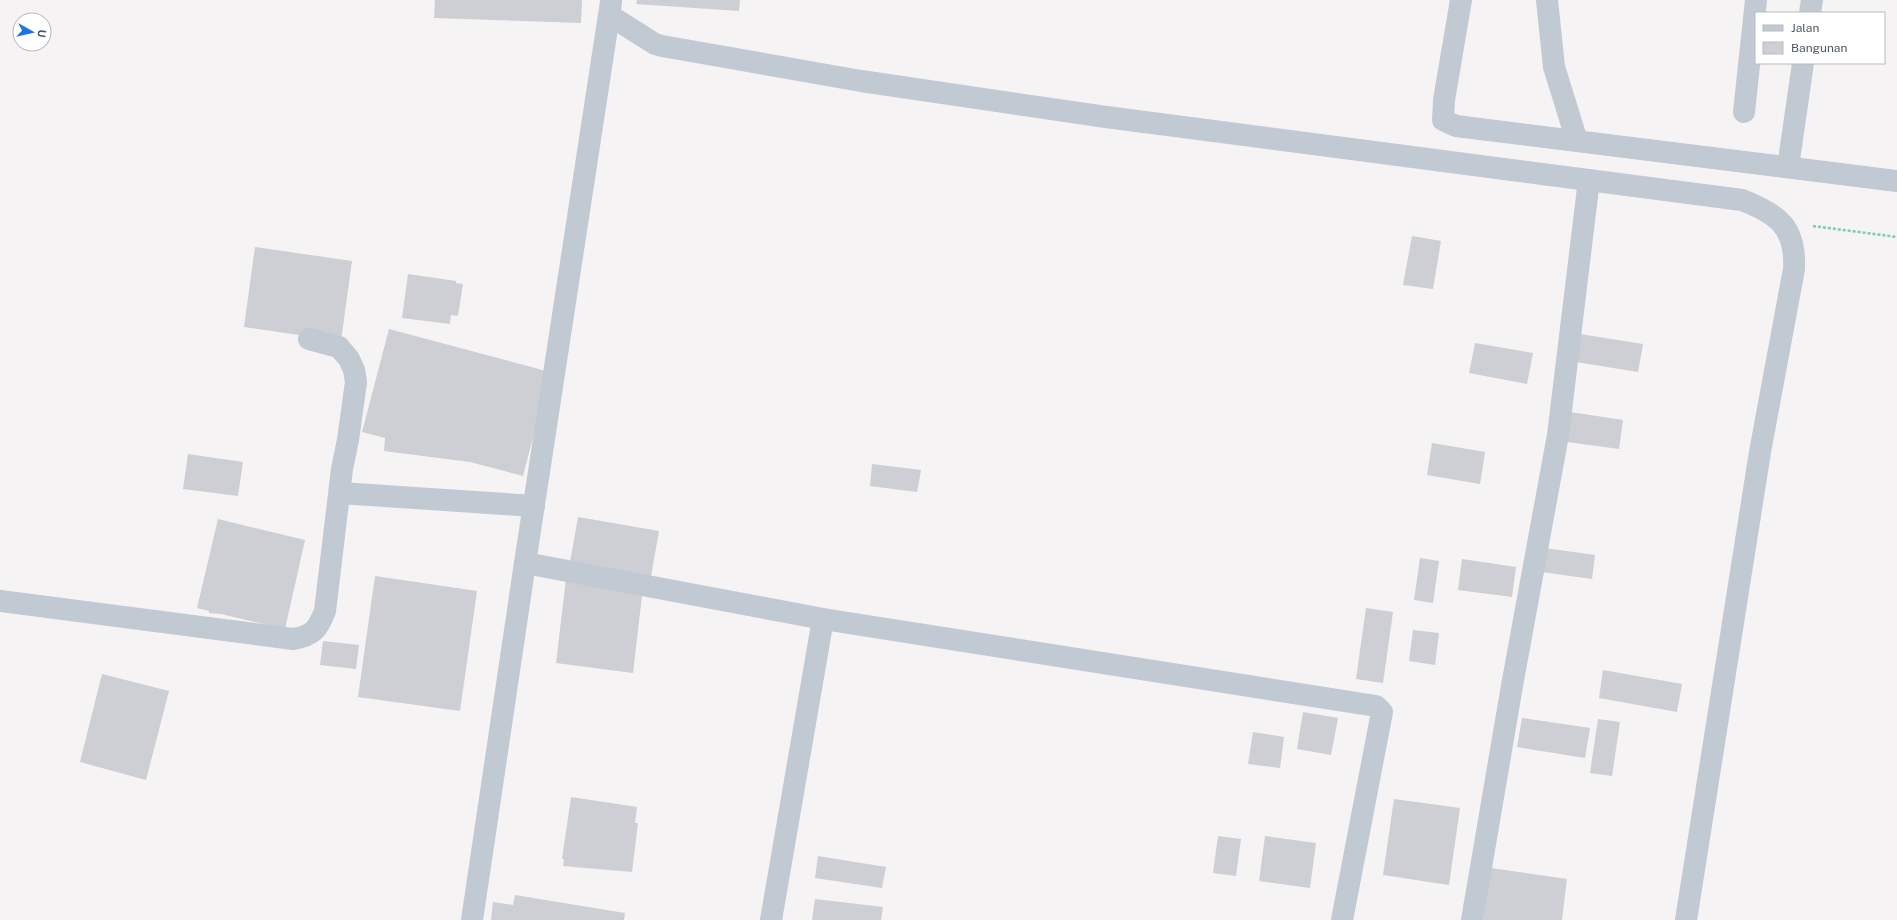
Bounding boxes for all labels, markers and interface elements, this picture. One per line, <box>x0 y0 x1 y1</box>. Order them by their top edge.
north arrow <box>12 12 52 52</box>
legend <box>1755 12 1885 64</box>
text: Jalan <box>1791 21 1820 35</box>
text: U <box>35 29 48 38</box>
text: Bangunan <box>1791 41 1847 55</box>

